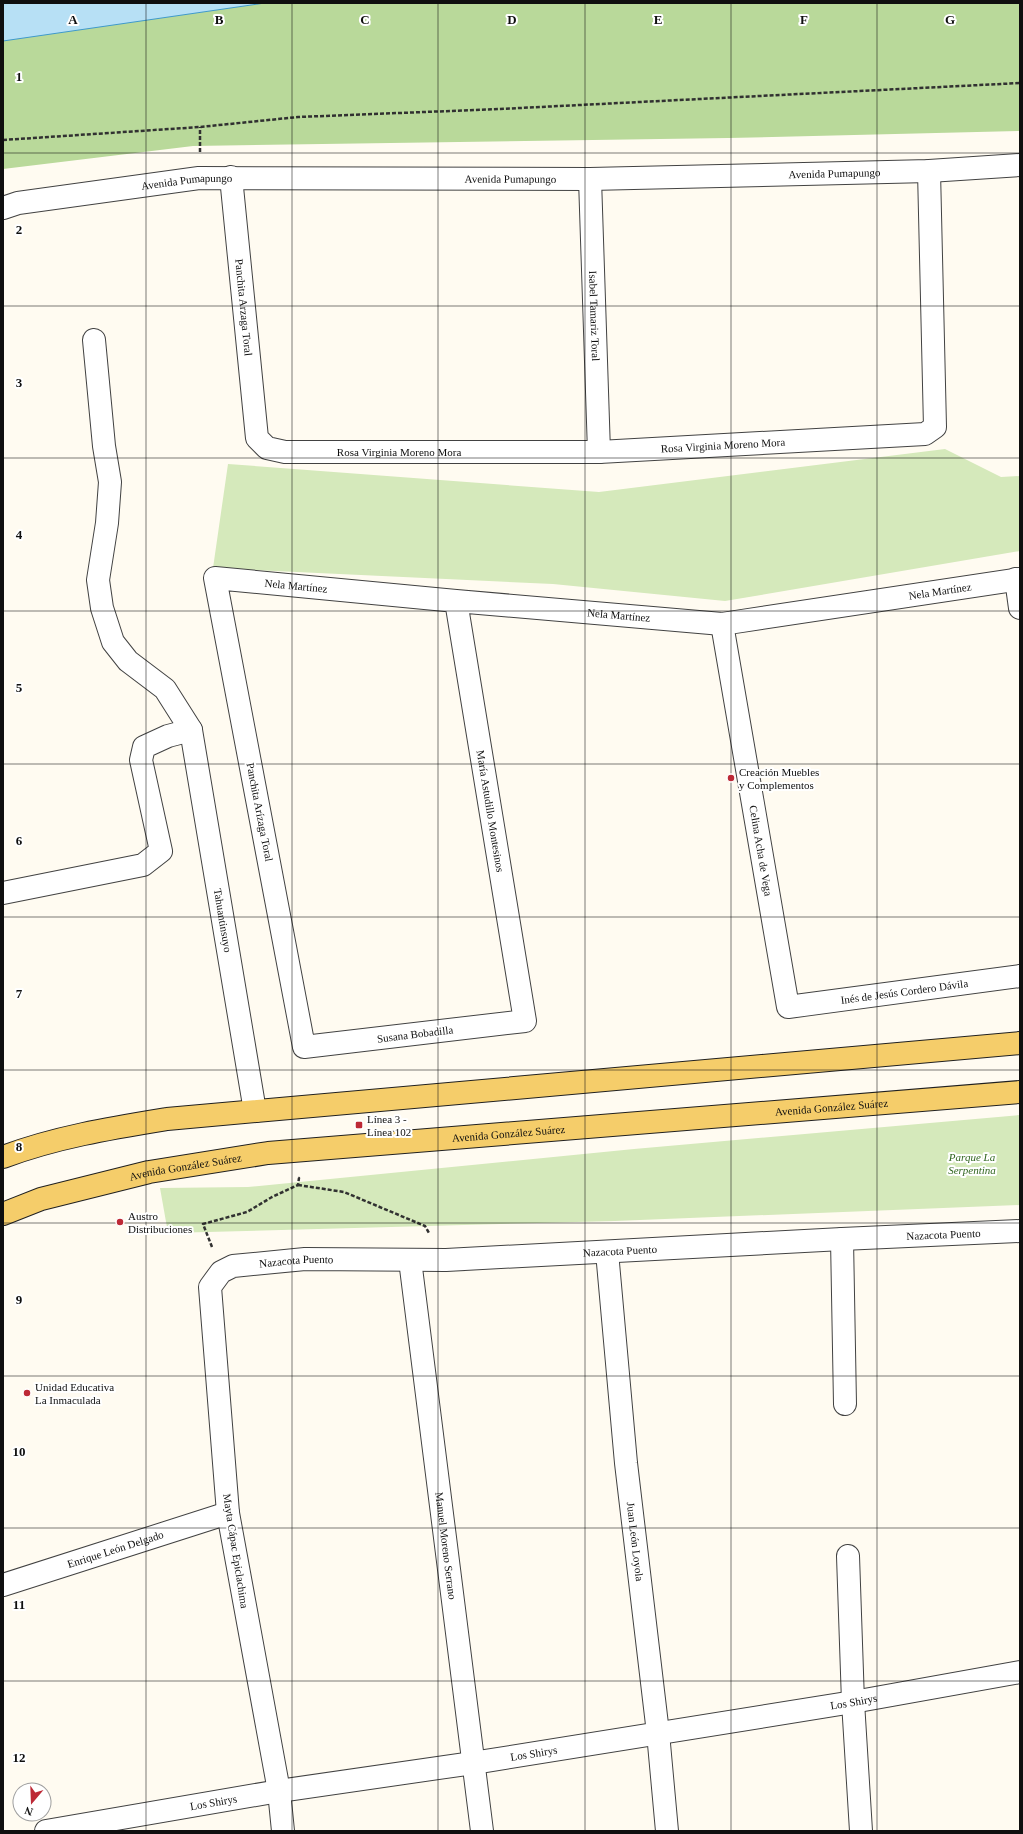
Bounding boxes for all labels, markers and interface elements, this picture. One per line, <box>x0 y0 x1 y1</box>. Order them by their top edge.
text: A <box>68 12 78 27</box>
text: B <box>215 12 224 27</box>
text: C <box>360 12 370 27</box>
text: D <box>507 12 517 27</box>
text: E <box>654 12 662 27</box>
text: F <box>800 12 808 27</box>
text: G <box>945 12 955 27</box>
text: 1 <box>16 69 22 84</box>
street label: Avenida Pumapungo <box>788 166 881 180</box>
street label: Avenida Pumapungo <box>140 172 233 192</box>
street label: Avenida Pumapungo <box>465 173 557 185</box>
text: 2 <box>16 222 22 237</box>
street label: Panchita Arzaga Toral <box>233 258 255 356</box>
street label: Isabel Tamariz Toral <box>587 271 602 361</box>
text: 3 <box>16 375 23 390</box>
street label: Rosa Virginia Moreno Mora <box>660 436 786 455</box>
street label: Rosa Virginia Moreno Mora <box>337 446 462 458</box>
text: 4 <box>16 527 23 542</box>
street label: Nela Martínez <box>264 577 328 595</box>
street label: Nela Martínez <box>908 580 972 602</box>
street label: Nela Martínez <box>587 606 651 624</box>
text: 5 <box>16 680 23 695</box>
street label: María Astudillo Montesinos <box>475 749 506 873</box>
street label: Panchita Arízaga Toral <box>245 762 275 862</box>
place label: Creación Muebles y Complementos <box>739 766 819 791</box>
marker: Creación Muebles y Complementos <box>726 773 736 783</box>
street label: Celina Acha de Vega <box>747 804 775 897</box>
text: 6 <box>16 833 23 848</box>
street label: Tahuantinsuyo <box>212 888 234 954</box>
street label: Inés de Jesús Cordero Dávila <box>840 977 969 1006</box>
text: 7 <box>16 986 23 1001</box>
street label: Susana Bobadilla <box>376 1023 454 1045</box>
street label: Avenida González Suárez <box>774 1097 889 1118</box>
place label: Línea 3 - Línea 102 <box>367 1113 411 1138</box>
marker: Línea 3 - Línea 102 <box>354 1120 364 1130</box>
street label: Avenida González Suárez <box>451 1123 566 1144</box>
text: 8 <box>16 1139 23 1154</box>
street label: Avenida González Suárez <box>128 1151 242 1183</box>
park label: Parque La Serpentina <box>948 1151 996 1176</box>
place label: Austro Distribuciones <box>128 1210 192 1235</box>
marker: Austro Distribuciones <box>115 1217 125 1227</box>
street label: Nazacota Puento <box>906 1227 981 1242</box>
street label: Nazacota Puento <box>582 1243 658 1259</box>
street label: Nazacota Puento <box>259 1253 334 1269</box>
text: 9 <box>16 1292 23 1307</box>
place label: Unidad Educativa La Inmaculada <box>35 1381 114 1406</box>
marker: Unidad Educativa La Inmaculada <box>22 1388 32 1398</box>
text: 10 <box>13 1444 26 1459</box>
street label: Manuel Moreno Serrano <box>433 1491 459 1601</box>
street label: Mayta Cápac Epiclachima <box>221 1493 251 1609</box>
street label: Juan León Loyola <box>625 1501 646 1582</box>
street label: Enrique León Delgado <box>66 1528 165 1570</box>
text: 11 <box>13 1597 25 1612</box>
street label: Los Shirys <box>829 1692 878 1712</box>
street label: Los Shirys <box>509 1744 558 1763</box>
text: 12 <box>13 1750 26 1765</box>
north arrow <box>12 1782 52 1822</box>
street label: Los Shirys <box>189 1792 238 1812</box>
text: N <box>23 1804 34 1818</box>

